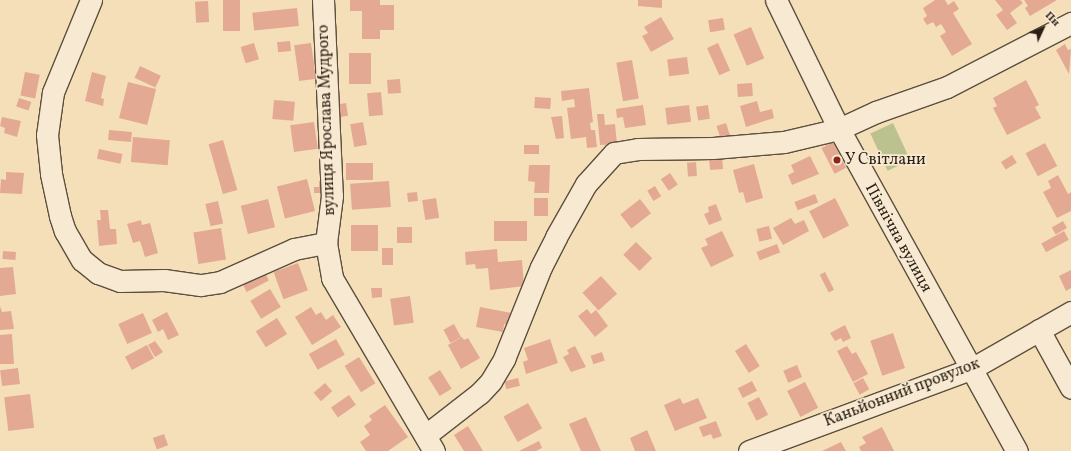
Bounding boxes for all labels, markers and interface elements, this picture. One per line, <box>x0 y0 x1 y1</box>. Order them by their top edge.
north arrow <box>1023 8 1063 48</box>
text: Пн <box>1041 8 1063 30</box>
street label: вулиця Ярослава Мудрого <box>314 24 340 216</box>
place label: У Світлани <box>845 150 926 170</box>
marker: У Світлани <box>832 155 842 165</box>
street label: Північна вулиця <box>860 180 936 296</box>
street label: Каньйонний провулок <box>821 354 983 432</box>

